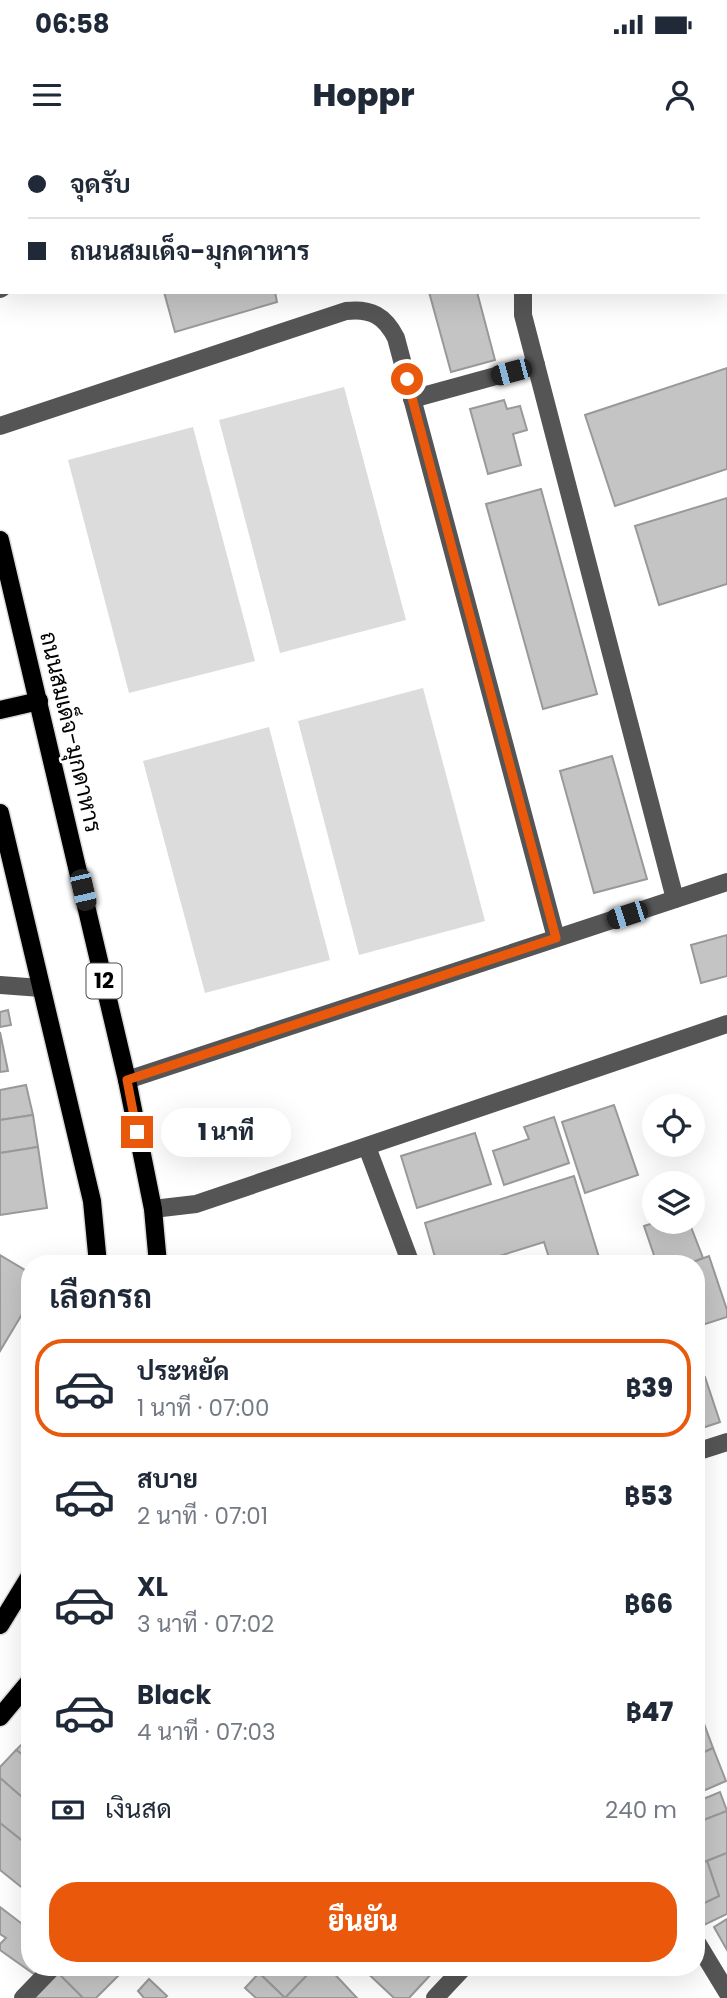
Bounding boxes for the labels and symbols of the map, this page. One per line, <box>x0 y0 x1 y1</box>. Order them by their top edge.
car <box>488 356 535 388</box>
route start <box>391 363 423 395</box>
street label: ถนนสมเด็จ-มุกดาหาร <box>32 628 111 836</box>
car <box>69 867 98 913</box>
car <box>604 899 651 931</box>
road number: 12 <box>86 964 122 998</box>
callout: 1 นาที <box>162 1108 291 1156</box>
route end <box>121 1116 153 1148</box>

